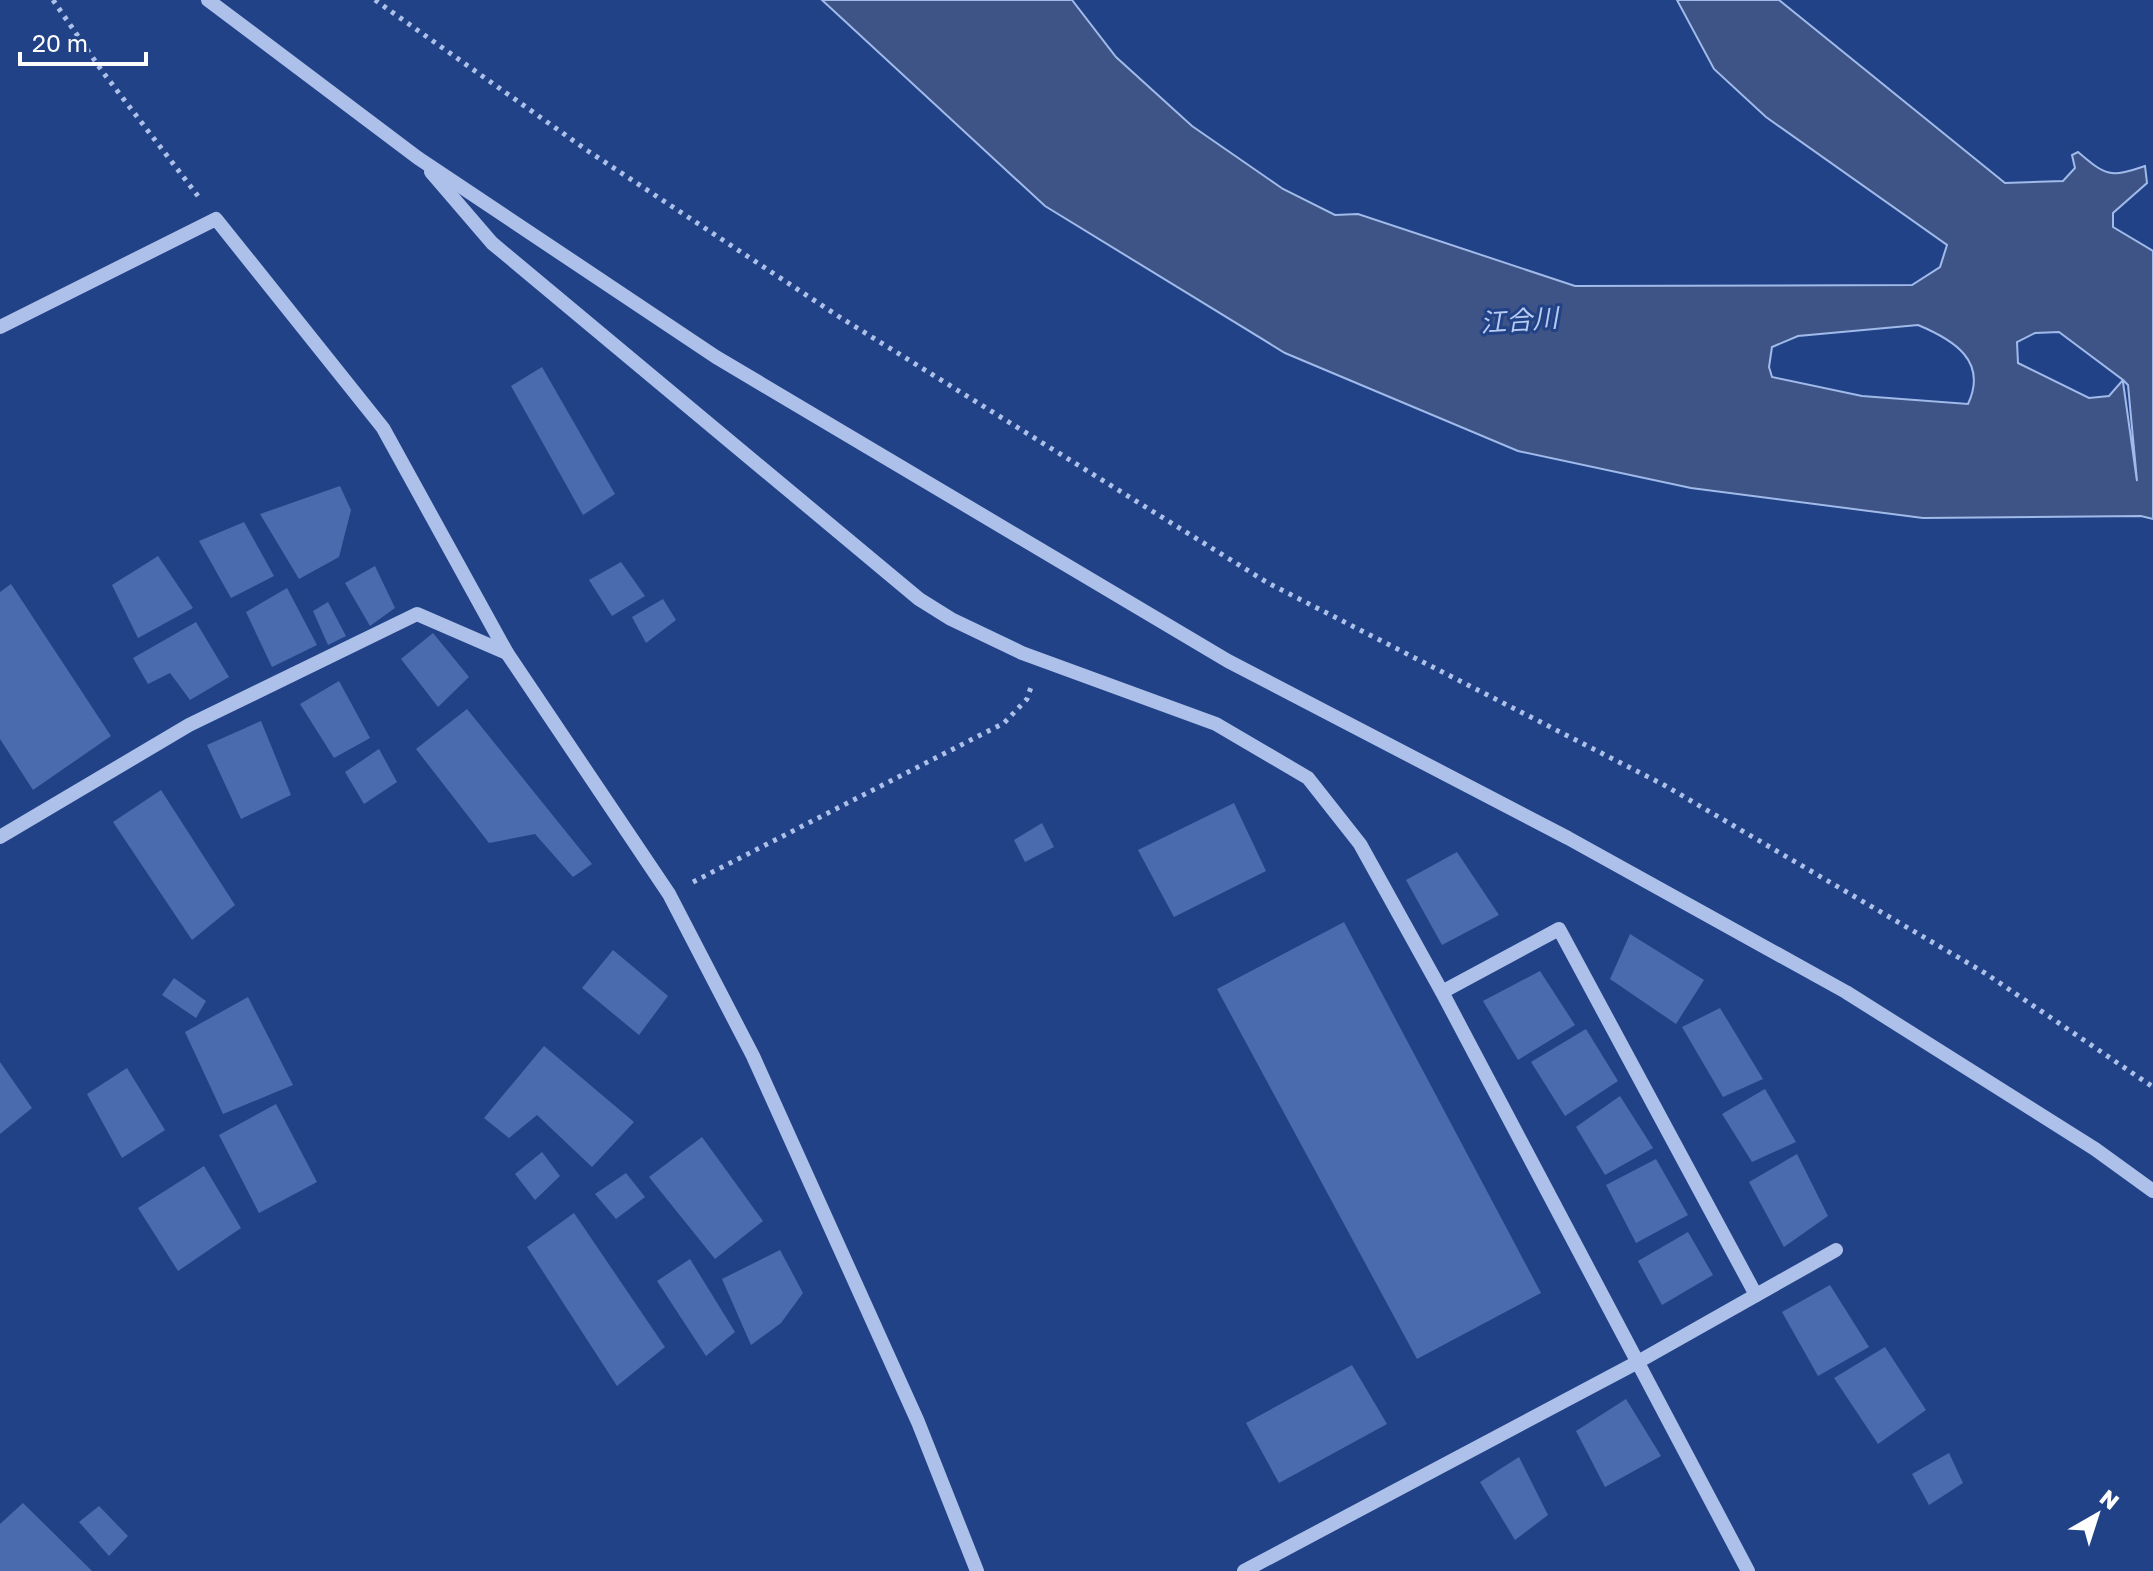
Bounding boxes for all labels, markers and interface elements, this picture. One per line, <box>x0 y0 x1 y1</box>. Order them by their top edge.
scale bar <box>20 16 146 66</box>
text: 20 m <box>32 28 88 57</box>
water label: 江合川 <box>1479 302 1562 338</box>
north arrow <box>2057 1475 2137 1555</box>
text: N <box>2095 1483 2125 1515</box>

